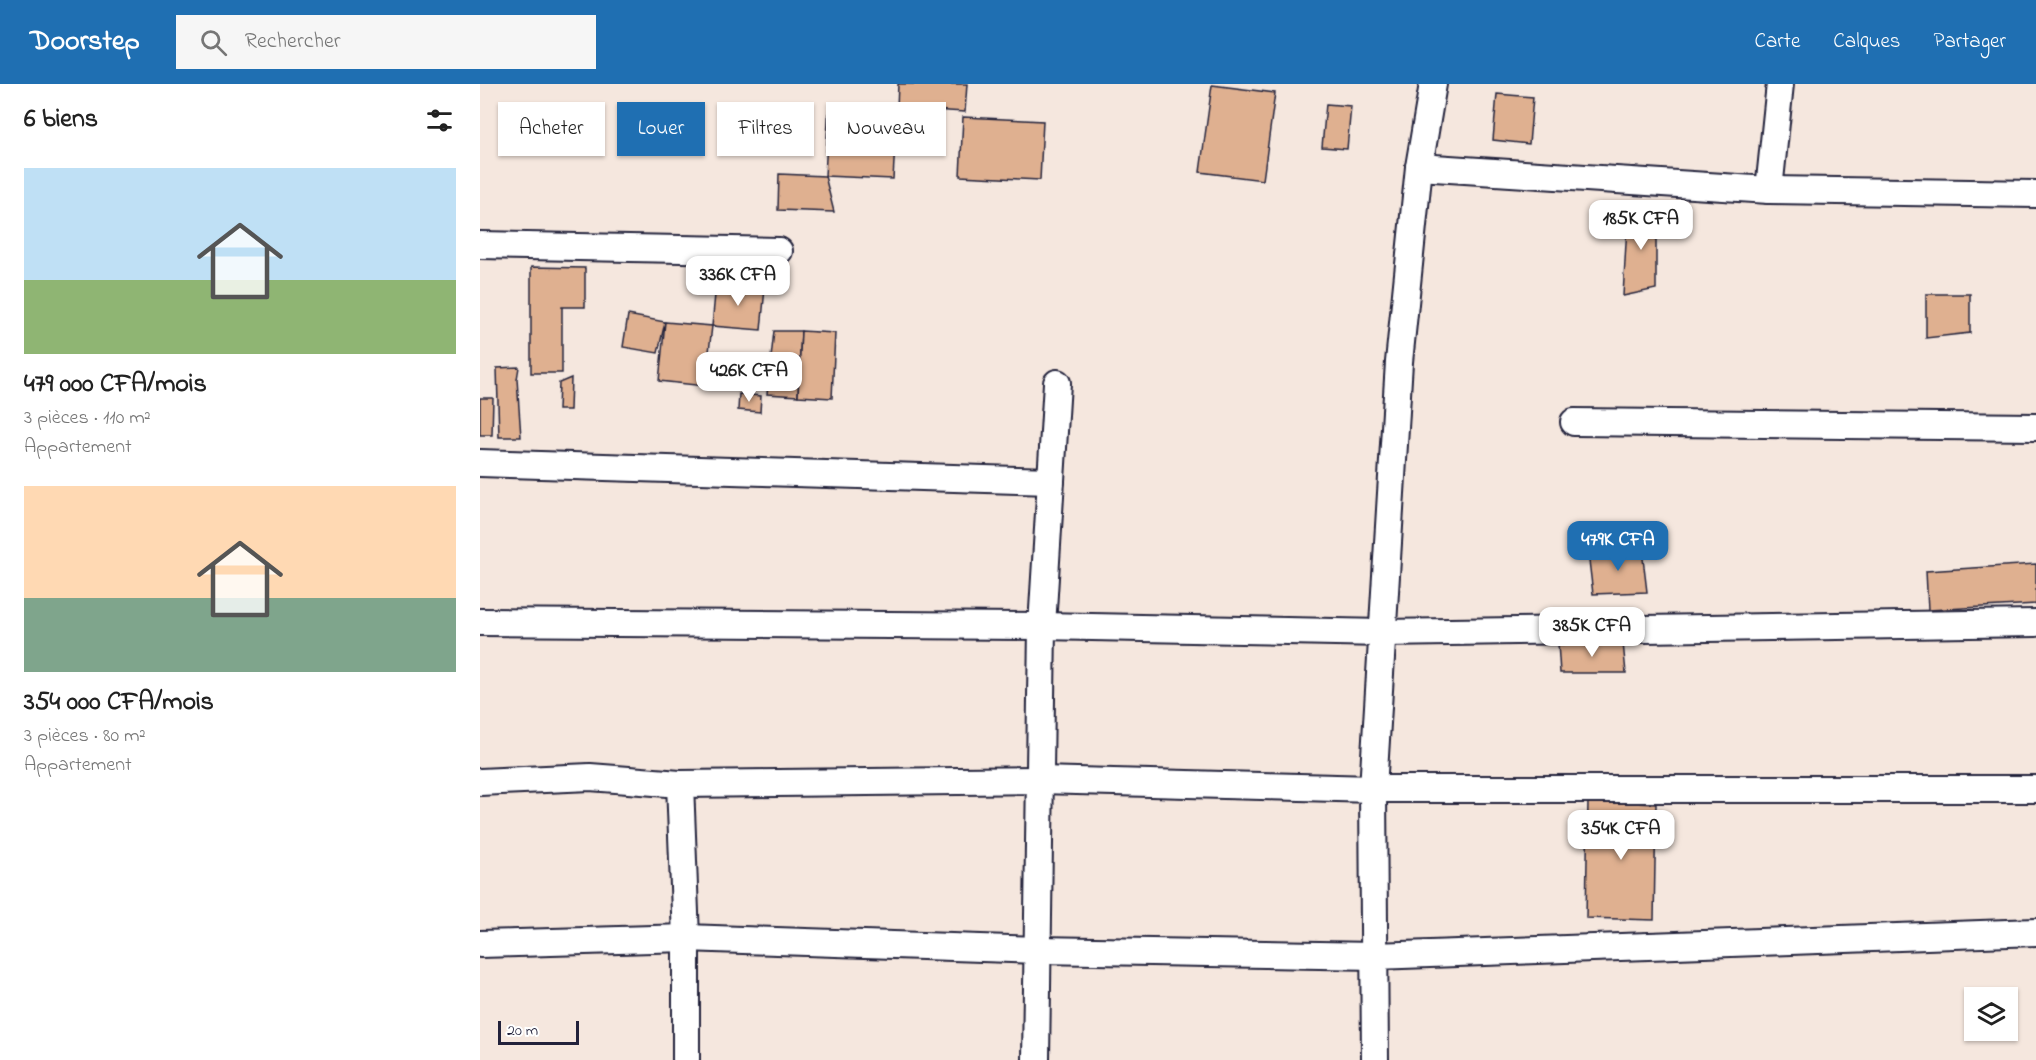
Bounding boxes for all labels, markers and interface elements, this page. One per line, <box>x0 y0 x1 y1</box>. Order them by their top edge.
search box <box>176 15 596 69</box>
text: Doorstep <box>30 22 140 63</box>
icon: search <box>197 26 230 59</box>
text: Rechercher <box>245 26 341 58</box>
text: Carte <box>1754 27 1800 57</box>
text: Calques <box>1833 27 1900 57</box>
text: Partager <box>1933 27 2006 57</box>
text: 6 biens <box>24 101 98 139</box>
chip: Acheter <box>498 102 605 156</box>
chip: Louer <box>617 102 705 156</box>
chip: Filtres <box>717 102 814 156</box>
chip: Nouveau <box>826 102 946 156</box>
icon: filters <box>423 104 456 137</box>
pin: 185K CFA <box>1579 200 1703 251</box>
text: 185K CFA <box>1603 205 1679 234</box>
icon: home <box>186 207 294 315</box>
pin: 336K CFA <box>676 256 800 307</box>
text: 336K CFA <box>700 261 776 290</box>
pin: 426K CFA <box>687 352 811 403</box>
text: 426K CFA <box>710 357 788 386</box>
text: 479 000 CFA/mois <box>24 366 207 404</box>
text: 3 pièces · 110 m² <box>24 404 151 433</box>
text: Appartement <box>24 433 132 462</box>
pin: 479K CFA <box>1556 521 1680 572</box>
icon: home <box>186 525 294 633</box>
text: 479K CFA <box>1581 526 1655 555</box>
pin: 385K CFA <box>1530 607 1654 658</box>
text: 385K CFA <box>1553 612 1631 641</box>
text: 354 000 CFA/mois <box>24 684 214 722</box>
text: 3 pièces · 80 m² <box>24 722 146 751</box>
text: Appartement <box>24 751 132 780</box>
pin: 354K CFA <box>1559 810 1683 861</box>
text: 354K CFA <box>1582 815 1660 844</box>
map controls <box>1964 987 2018 1041</box>
button: layers <box>1964 987 2018 1041</box>
scale bar <box>498 1018 579 1046</box>
text: 20 m <box>507 1019 538 1043</box>

